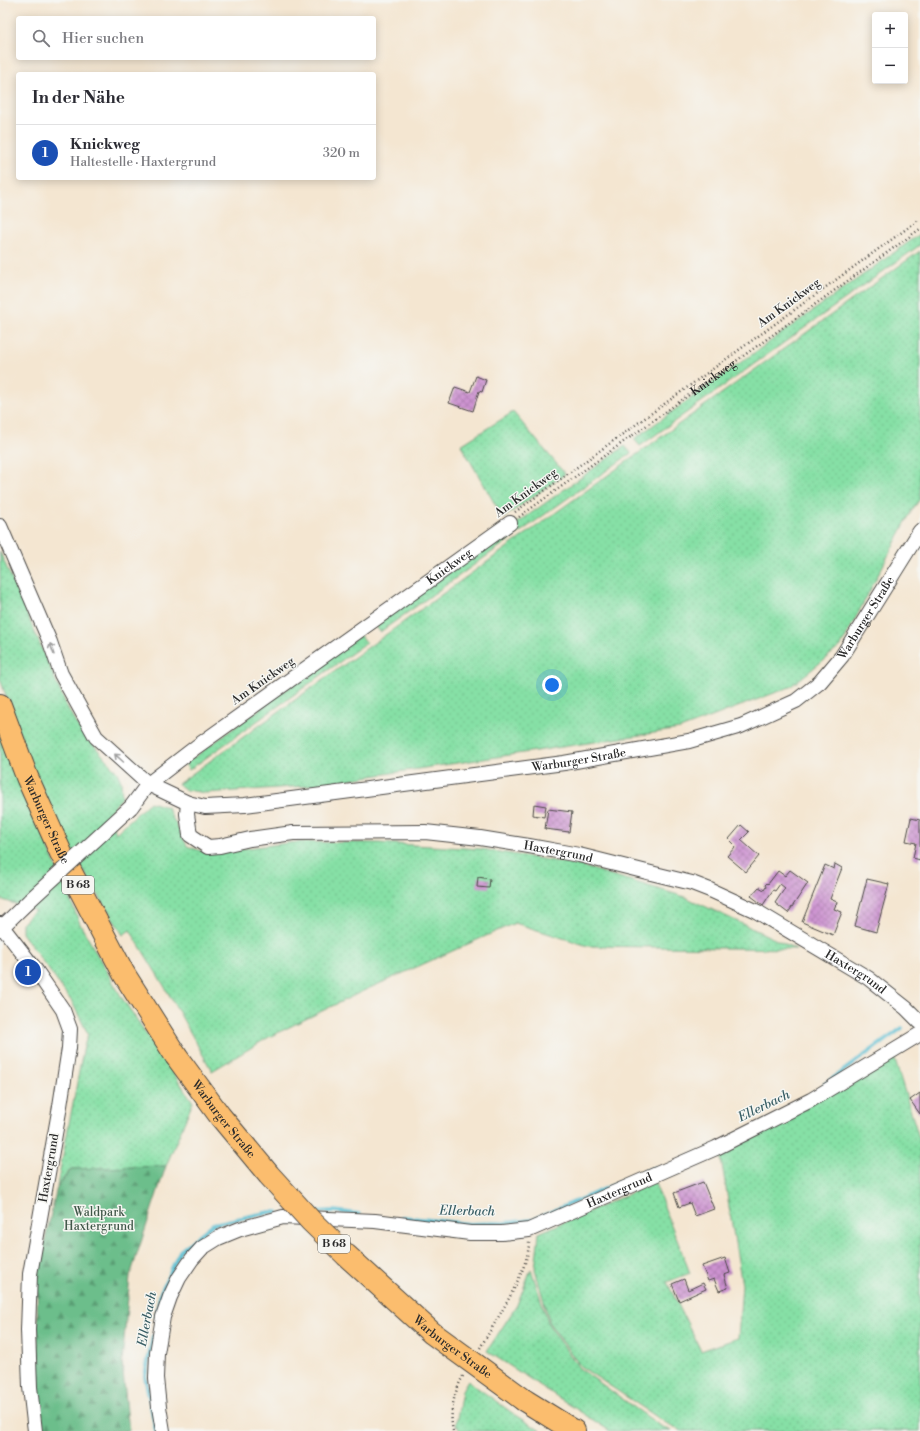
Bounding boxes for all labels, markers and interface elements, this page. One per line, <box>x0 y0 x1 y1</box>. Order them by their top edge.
map controls <box>872 12 908 84</box>
button: + <box>872 12 908 48</box>
search box <box>16 16 376 60</box>
icon: search <box>30 27 52 49</box>
text: Hier suchen <box>62 29 144 48</box>
button: − <box>872 48 908 84</box>
text: In der Nähe <box>32 87 125 109</box>
text: Knickweg <box>70 135 140 154</box>
text: 1 <box>42 145 48 161</box>
text: 320 m <box>323 145 360 161</box>
text: Haltestelle · Haxtergrund <box>70 154 216 170</box>
street label: Am Knickweg <box>754 275 824 331</box>
street label: Knickweg <box>687 356 740 399</box>
street label: Am Knickweg <box>491 465 561 521</box>
street label: Knickweg <box>423 545 475 588</box>
street label: Warburger Straße <box>834 574 897 663</box>
one-way arrow <box>48 643 55 656</box>
street label: Am Knickweg <box>228 653 298 709</box>
your location <box>542 675 562 695</box>
street label: Warburger Straße <box>530 745 627 775</box>
one-way arrow <box>114 754 124 763</box>
street label: Warburger Straße <box>20 773 73 867</box>
street label: Haxtergrund <box>523 838 595 866</box>
road number: B 68 <box>62 876 94 894</box>
street label: Haxtergrund <box>822 947 889 997</box>
pin: 1 <box>15 957 41 987</box>
street label: Warburger Straße <box>188 1076 259 1161</box>
water label: Ellerbach <box>735 1086 793 1126</box>
street label: Haxtergrund <box>36 1132 62 1204</box>
street label: Haxtergrund <box>584 1169 655 1211</box>
water label: Ellerbach <box>438 1203 496 1219</box>
park label: Waldpark Haxtergrund <box>64 1205 134 1234</box>
road number: B 68 <box>318 1235 350 1253</box>
water label: Ellerbach <box>134 1289 160 1349</box>
street label: Warburger Straße <box>409 1311 495 1382</box>

